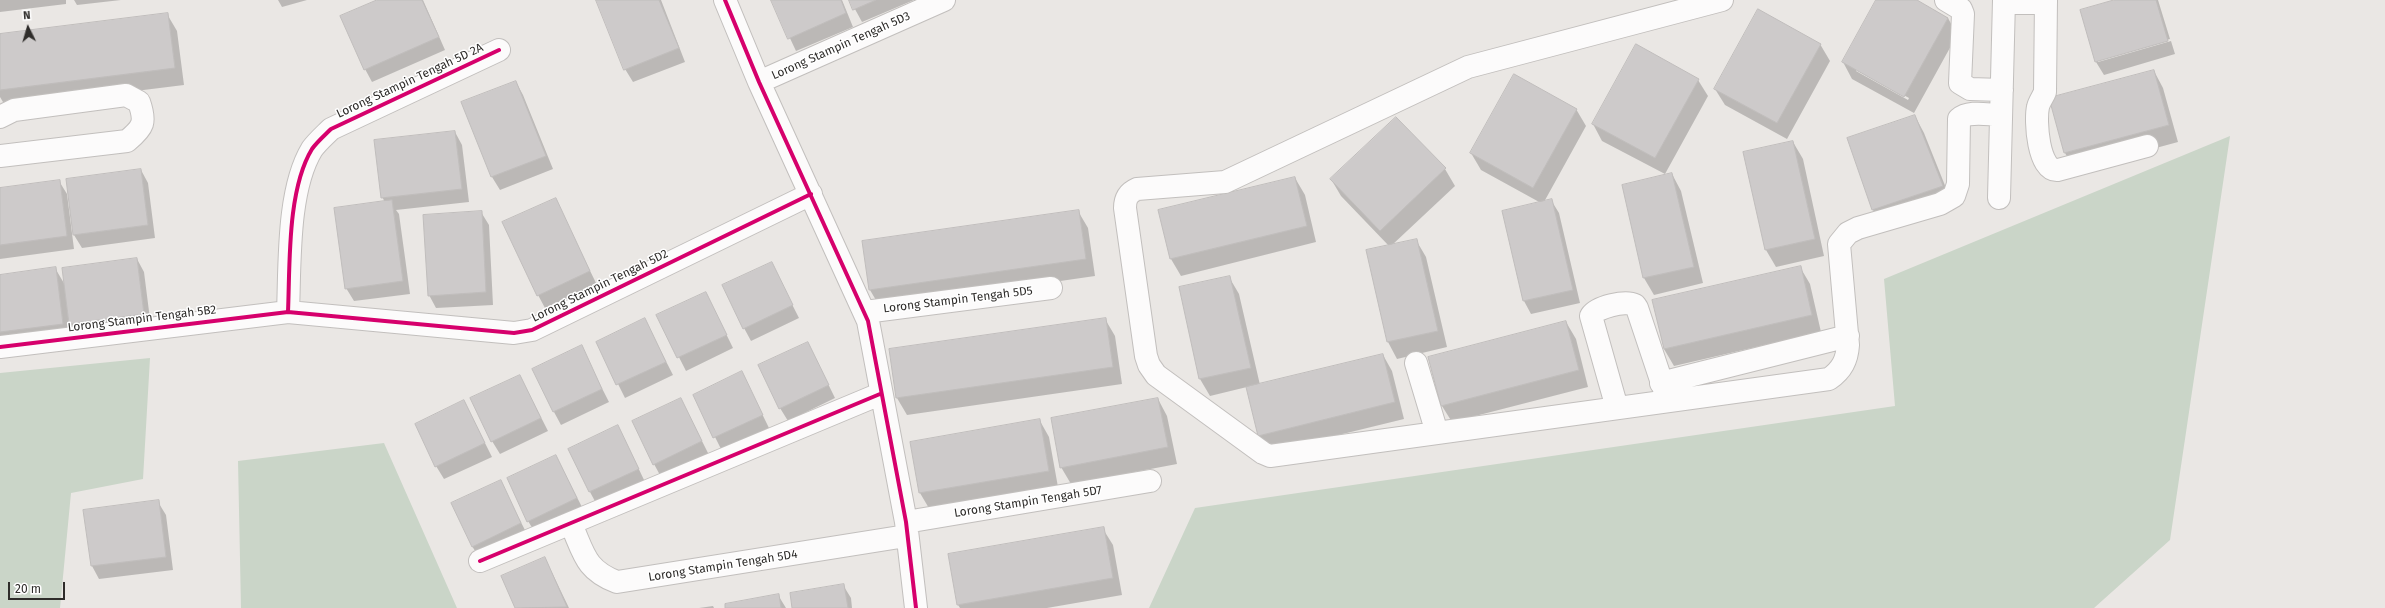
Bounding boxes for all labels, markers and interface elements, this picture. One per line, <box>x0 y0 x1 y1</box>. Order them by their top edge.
north arrow <box>8 8 48 48</box>
text: N <box>23 9 31 22</box>
street label: Lorong Stampin Tengah 5D3 <box>770 9 912 83</box>
street label: Lorong Stampin Tengah 5D 2A <box>334 41 486 121</box>
street label: Lorong Stampin Tengah 5D2 <box>529 247 671 325</box>
street label: Lorong Stampin Tengah 5D5 <box>883 284 1033 316</box>
street label: Lorong Stampin Tengah 5B2 <box>67 303 217 335</box>
street label: Lorong Stampin Tengah 5D7 <box>953 483 1103 521</box>
street label: Lorong Stampin Tengah 5D4 <box>647 547 799 585</box>
scale bar <box>10 574 67 600</box>
text: 20 m <box>15 582 41 596</box>

